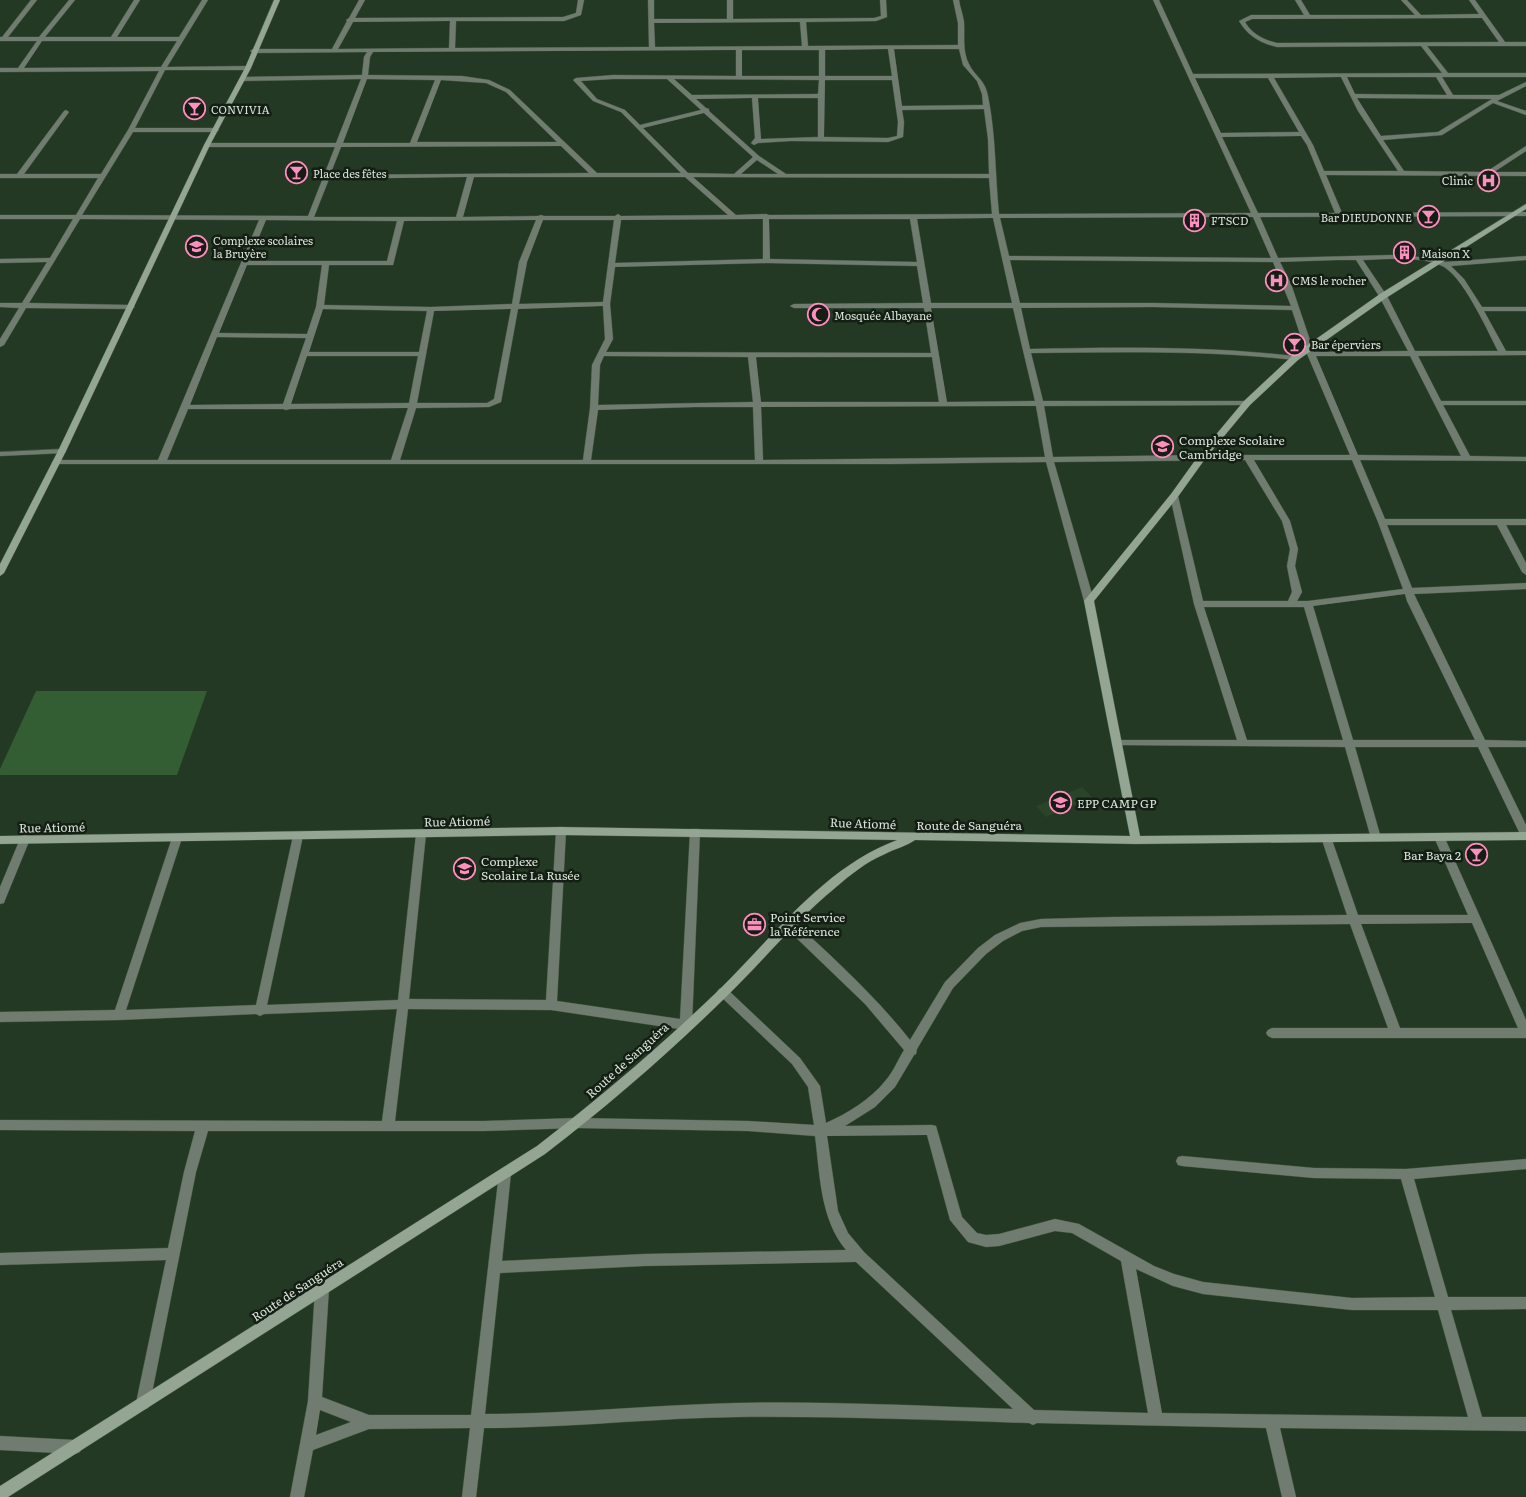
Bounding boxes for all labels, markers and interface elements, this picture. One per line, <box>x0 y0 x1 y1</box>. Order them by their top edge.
bar icon: CONVIVIA <box>183 97 207 121</box>
place label: CONVIVIA <box>211 101 269 117</box>
bar icon: Place des fêtes <box>285 161 309 185</box>
place label: Place des fêtes <box>313 165 386 181</box>
hospital icon: Clinic <box>1477 168 1501 192</box>
place label: Clinic <box>1442 172 1473 188</box>
bar icon: Bar DIEUDONNE <box>1416 205 1440 229</box>
building icon: FTSCD <box>1183 208 1207 232</box>
place label: Bar DIEUDONNE <box>1321 209 1412 225</box>
place label: FTSCD <box>1211 212 1248 228</box>
place label: Complexe scolaires la Bruyère <box>213 232 313 261</box>
school or university icon: Complexe scolaires la Bruyère <box>185 234 209 258</box>
building icon: Maison X <box>1393 241 1417 265</box>
place label: Maison X <box>1421 245 1470 261</box>
hospital icon: CMS le rocher <box>1264 268 1288 292</box>
place label: CMS le rocher <box>1292 272 1367 288</box>
mosque icon: Mosquée Albayane <box>806 303 830 327</box>
place label: Mosquée Albayane <box>834 307 932 323</box>
bar icon: Bar éperviers <box>1283 332 1307 356</box>
place label: Bar éperviers <box>1311 336 1381 352</box>
place label: Complexe Scolaire Cambridge <box>1179 431 1285 463</box>
school or university icon: Complexe Scolaire Cambridge <box>1151 435 1175 459</box>
school or university icon: EPP CAMP GP <box>1049 791 1073 815</box>
place label: EPP CAMP GP <box>1077 794 1156 812</box>
street label: Rue Atiomé <box>424 811 490 831</box>
street label: Rue Atiomé <box>830 813 896 833</box>
street label: Route de Sanguéra <box>916 816 1022 834</box>
street label: Rue Atiomé <box>19 817 85 837</box>
bar icon: Bar Baya 2 <box>1465 843 1489 867</box>
place label: Bar Baya 2 <box>1403 846 1461 864</box>
place label: Complexe Scolaire La Rusée <box>481 852 580 884</box>
school or university icon: Complexe Scolaire La Rusée <box>453 856 477 880</box>
place label: Point Service la Référence <box>770 908 845 940</box>
office icon: Point Service la Référence <box>742 912 766 936</box>
street label: Route de Sanguéra <box>582 1018 673 1102</box>
street label: Route de Sanguéra <box>248 1252 347 1325</box>

